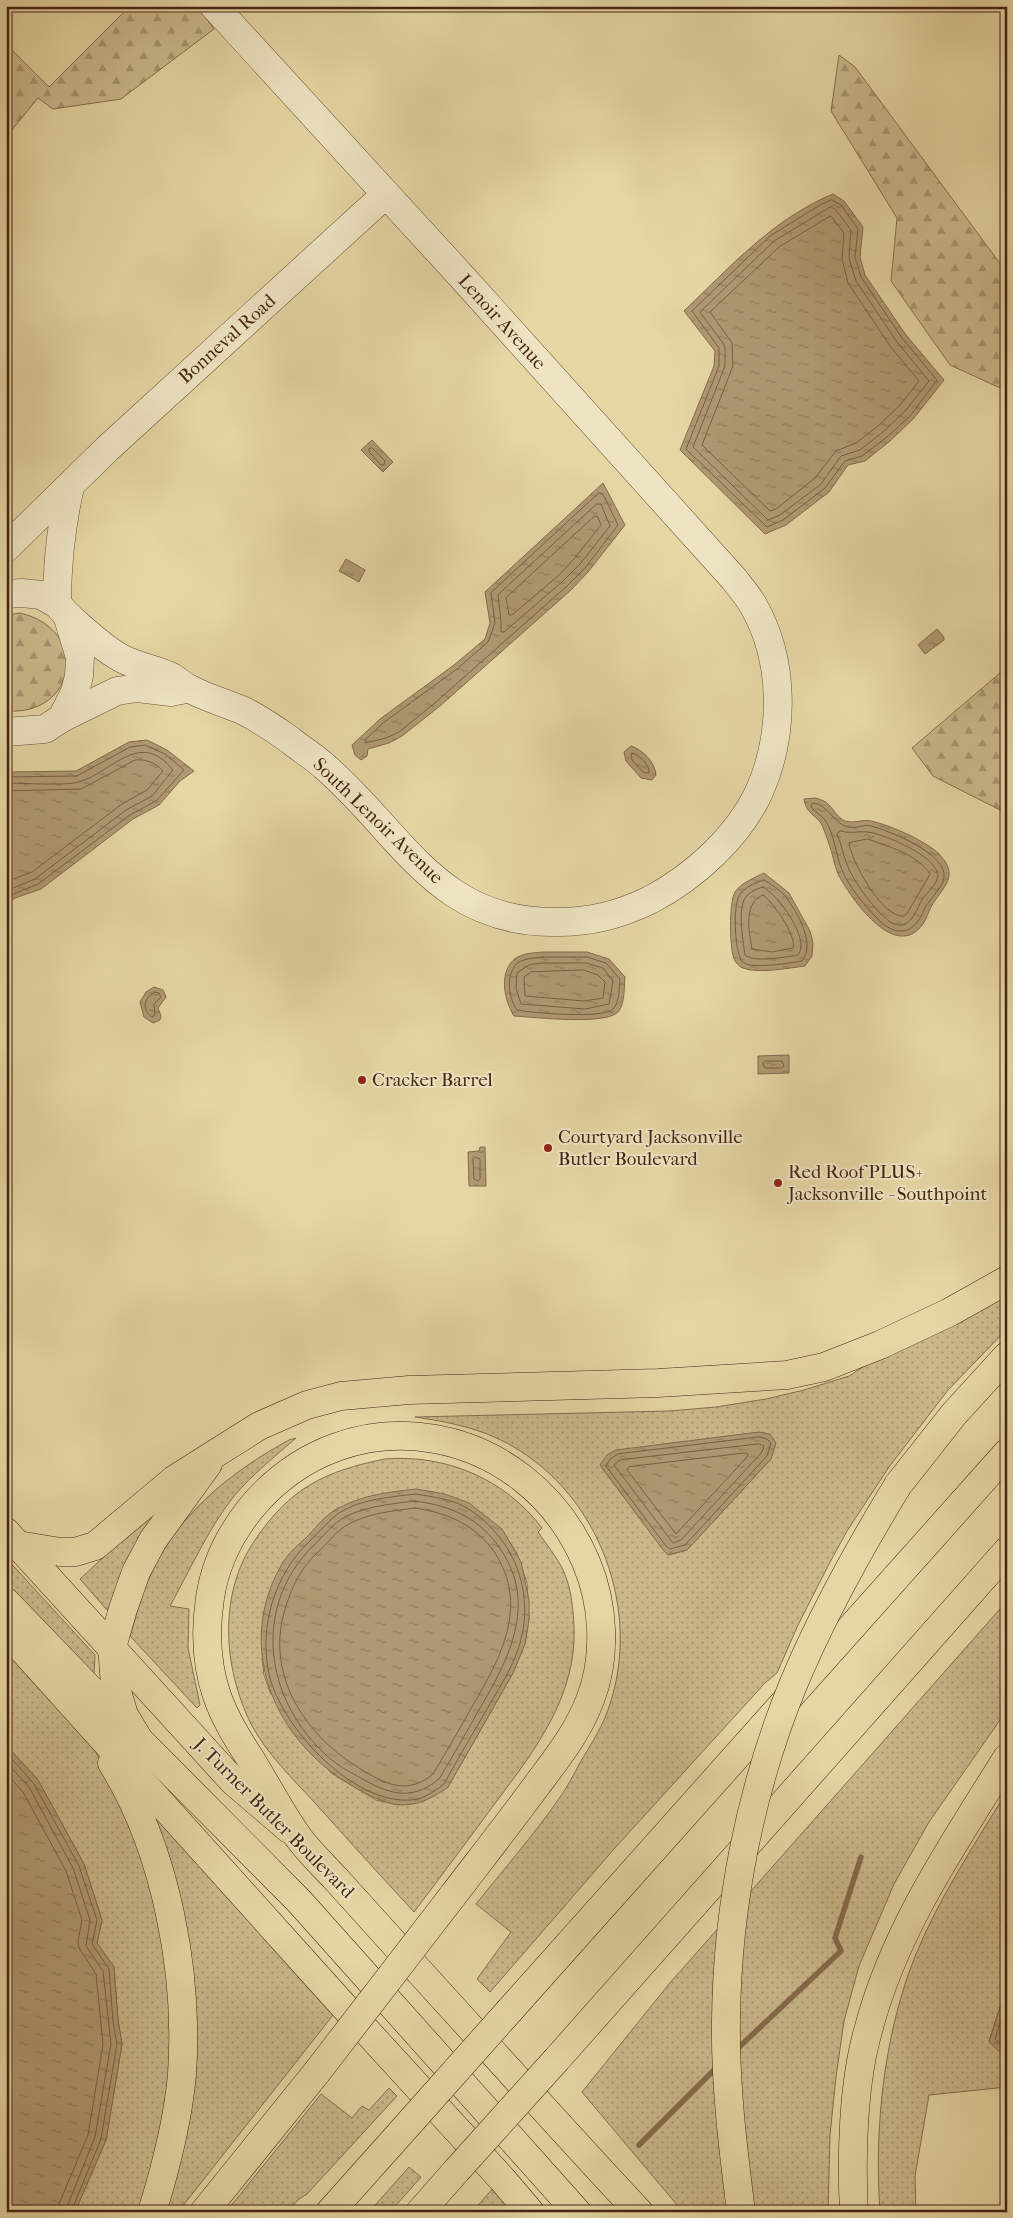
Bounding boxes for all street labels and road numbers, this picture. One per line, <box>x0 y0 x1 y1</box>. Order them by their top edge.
street label: Lenoir Avenue <box>454 270 550 374</box>
street label: Bonneval Road <box>174 289 280 388</box>
street label: South Lenoir Avenue <box>309 753 447 889</box>
street label: J. Turner Butler Boulevard <box>188 1732 359 1903</box>

